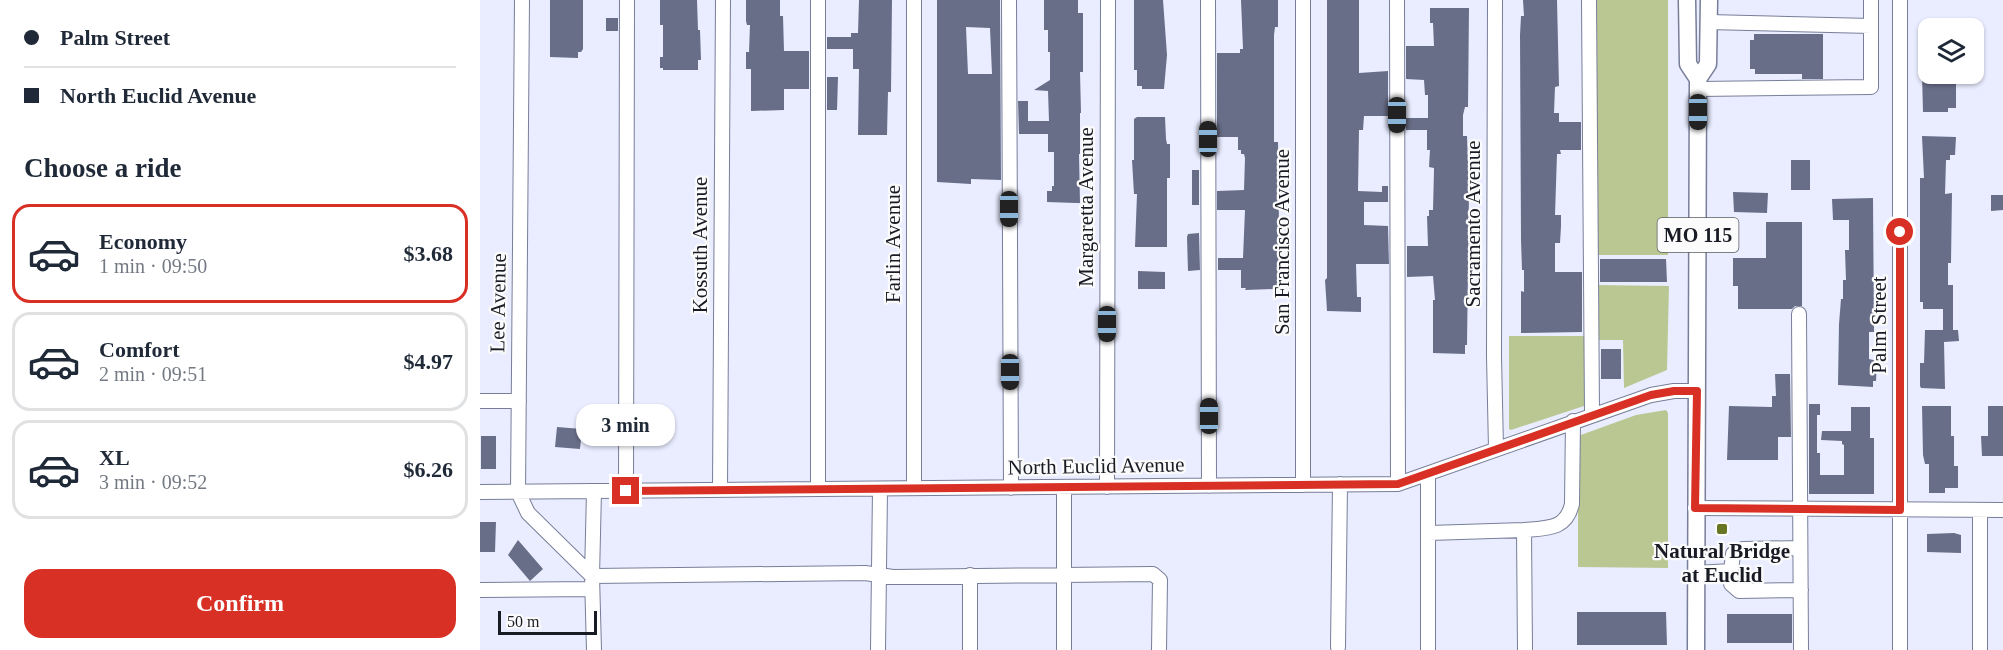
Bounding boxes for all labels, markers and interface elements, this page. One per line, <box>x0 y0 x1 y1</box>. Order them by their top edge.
map controls <box>1918 18 1984 84</box>
button: layers <box>1918 18 1984 84</box>
text: Palm Street <box>60 25 170 50</box>
text: North Euclid Avenue <box>60 83 256 108</box>
car <box>1689 94 1707 130</box>
car <box>1388 97 1406 133</box>
car <box>1199 121 1217 157</box>
street label: Margaretta Avenue <box>1074 127 1098 287</box>
street label: Sacramento Avenue <box>1461 141 1485 307</box>
street label: San Francisco Avenue <box>1270 149 1294 335</box>
text: Choose a ride <box>24 153 182 183</box>
street label: Kossuth Avenue <box>688 177 712 313</box>
street label: Farlin Avenue <box>881 185 905 303</box>
car <box>1000 191 1018 227</box>
road number: MO 115 <box>1658 218 1738 252</box>
route start <box>1886 218 1913 245</box>
icon: car <box>27 227 81 281</box>
text: Economy <box>99 229 187 254</box>
text: $3.68 <box>404 241 453 266</box>
street label: Lee Avenue <box>485 253 511 353</box>
text: 1 min · 09:50 <box>99 255 207 277</box>
street label: Palm Street <box>1867 276 1891 374</box>
car <box>1098 306 1116 342</box>
icon: car <box>27 335 81 389</box>
text: Comfort <box>99 337 180 362</box>
text: $4.97 <box>404 349 453 374</box>
car <box>1001 354 1019 390</box>
text: 2 min · 09:51 <box>99 363 207 385</box>
car <box>1200 398 1218 434</box>
callout: 3 min <box>576 404 675 446</box>
text: 3 min <box>601 414 650 436</box>
icon: car <box>27 443 81 497</box>
text: XL <box>99 445 130 470</box>
street label: North Euclid Avenue <box>1007 452 1185 480</box>
text: $6.26 <box>404 457 453 482</box>
text: 3 min · 09:52 <box>99 471 207 493</box>
route end <box>612 477 639 504</box>
marker: Natural Bridge at Euclid <box>1715 522 1729 536</box>
place label: Natural Bridge at Euclid <box>1654 539 1790 587</box>
button: Confirm <box>24 569 456 638</box>
scale bar <box>498 608 597 636</box>
text: 50 m <box>507 613 539 630</box>

